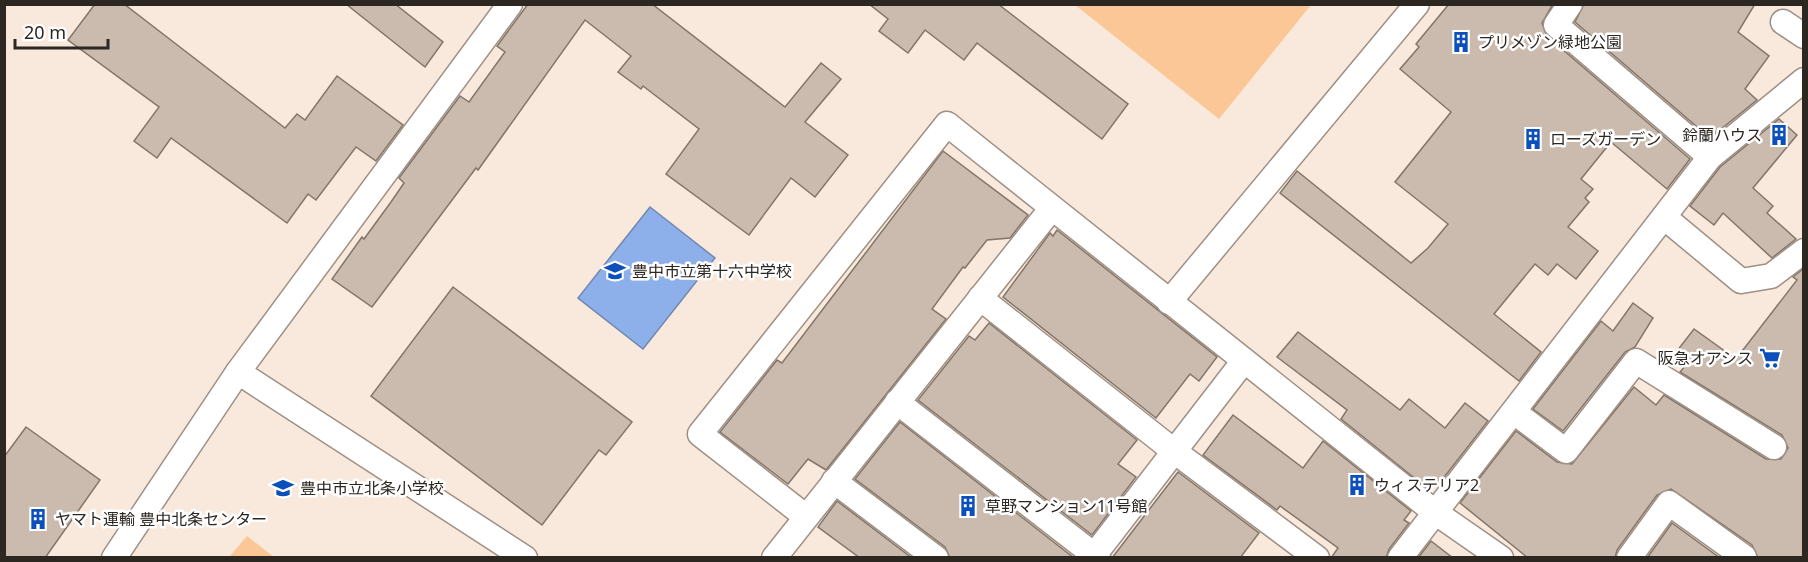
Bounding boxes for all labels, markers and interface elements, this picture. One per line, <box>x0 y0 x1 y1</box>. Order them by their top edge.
scale bar <box>15 12 108 50</box>
text: 20 m <box>24 20 66 44</box>
building icon: プリメゾン緑地公園 <box>1449 30 1473 54</box>
place label: プリメゾン緑地公園 <box>1478 31 1622 53</box>
building icon: 鈴蘭ハウス <box>1767 123 1791 147</box>
place label: 鈴蘭ハウス <box>1682 124 1762 146</box>
building icon: ローズガーデン <box>1521 127 1545 151</box>
place label: ローズガーデン <box>1550 128 1661 150</box>
school or university icon: 豊中市立第十六中学校 <box>603 259 627 283</box>
place label: 豊中市立第十六中学校 <box>632 260 792 282</box>
supermarket icon: 阪急オアシス <box>1758 346 1782 370</box>
place label: 阪急オアシス <box>1658 347 1753 369</box>
building icon: ウィステリア2 <box>1345 473 1369 497</box>
place label: ウィステリア2 <box>1374 474 1479 496</box>
school or university icon: 豊中市立北条小学校 <box>271 476 295 500</box>
place label: 豊中市立北条小学校 <box>300 477 444 499</box>
building icon: 草野マンション11号館 <box>956 494 980 518</box>
place label: 草野マンション11号館 <box>985 495 1147 517</box>
building icon: ヤマト運輸 豊中北条センター <box>26 507 50 531</box>
place label: ヤマト運輸 豊中北条センター <box>55 508 267 530</box>

